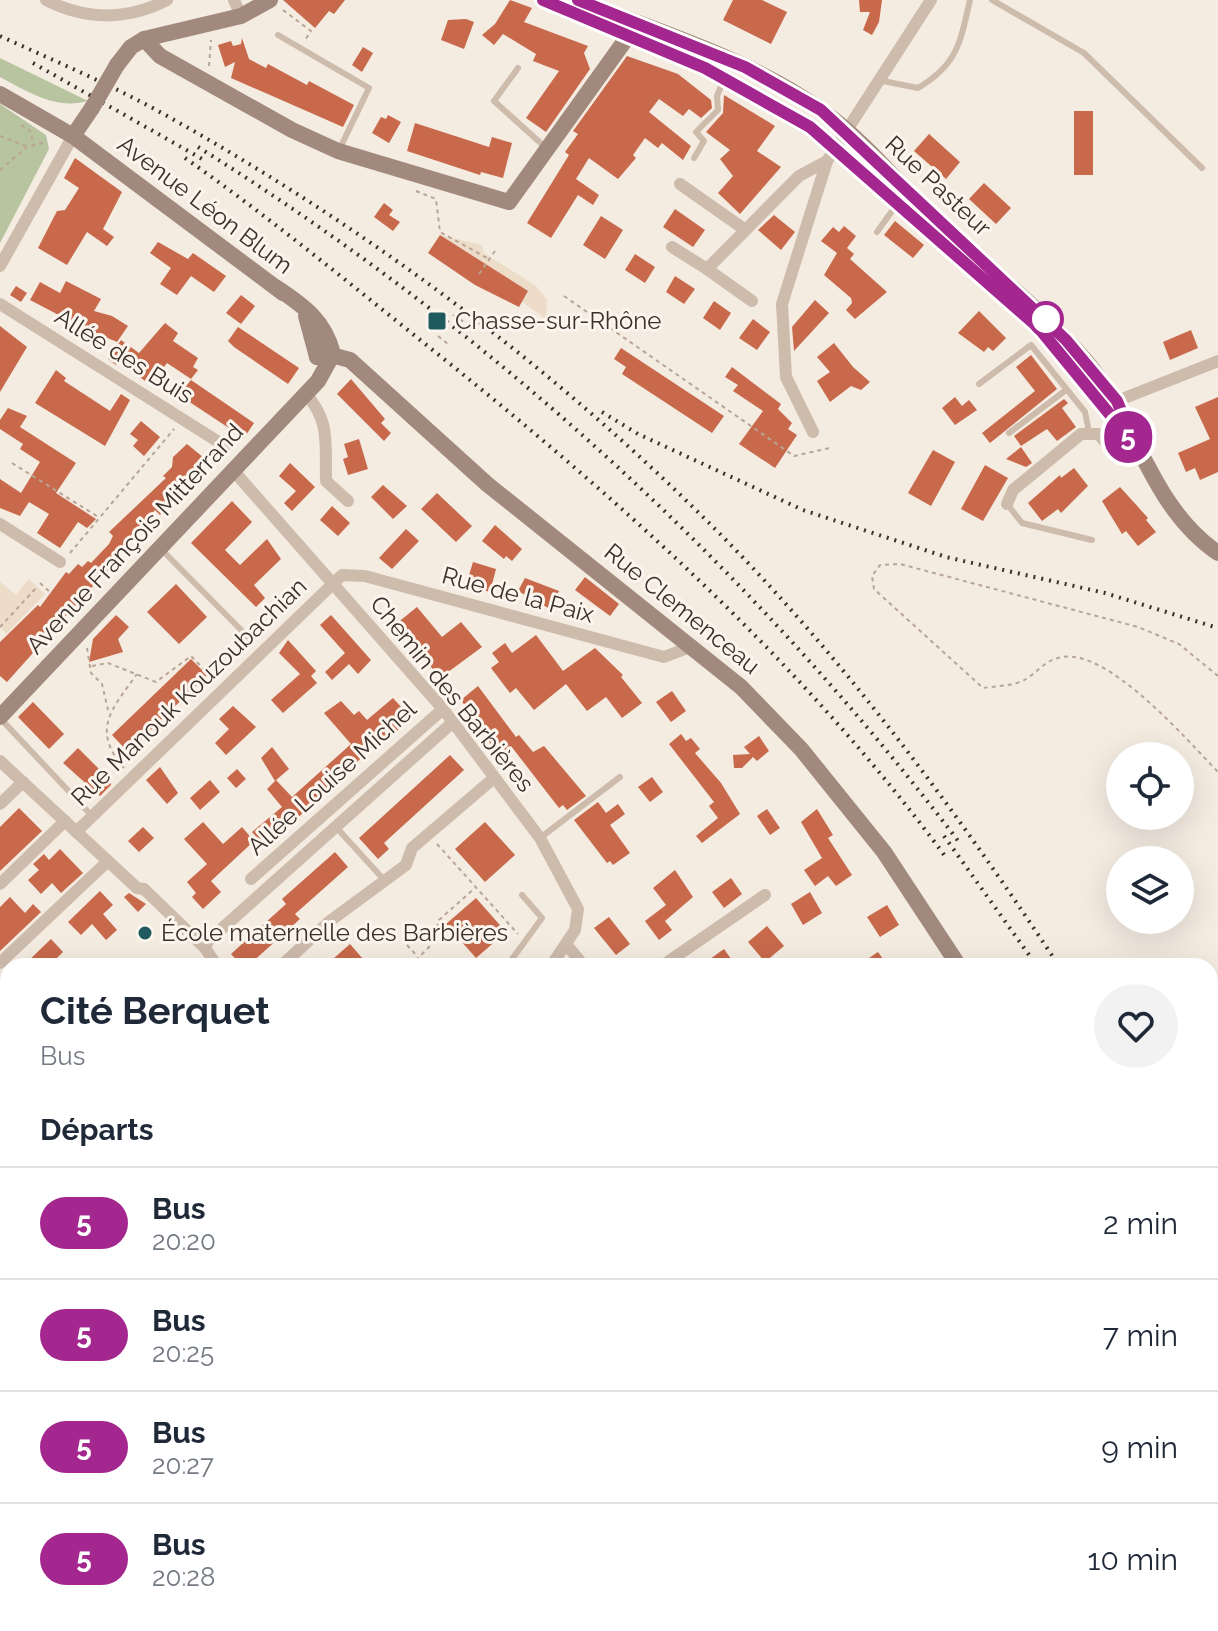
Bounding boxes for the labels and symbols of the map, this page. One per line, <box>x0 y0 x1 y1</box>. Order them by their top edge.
street label: Avenue Léon Blum <box>112 129 298 280</box>
street label: Rue Pasteur <box>879 129 998 242</box>
street label: Allée des Buis <box>50 302 199 410</box>
unlabelled marker <box>1029 302 1063 336</box>
place label: Chasse-sur-Rhône <box>455 306 661 335</box>
marker: Chasse-sur-Rhône <box>426 310 448 332</box>
line badge: 5 <box>1102 411 1154 463</box>
street label: Avenue François Mitterrand <box>20 417 249 660</box>
street label: Rue Clemenceau <box>599 537 766 680</box>
street label: Rue de la Paix <box>439 560 597 629</box>
street label: Rue Manouk Kouzoubachian <box>65 571 312 812</box>
street label: Chemin des Barbières <box>364 590 540 798</box>
street label: Allée Louise Michel <box>241 694 422 861</box>
place label: École maternelle des Barbières <box>161 918 508 947</box>
marker: École maternelle des Barbières <box>136 924 154 942</box>

